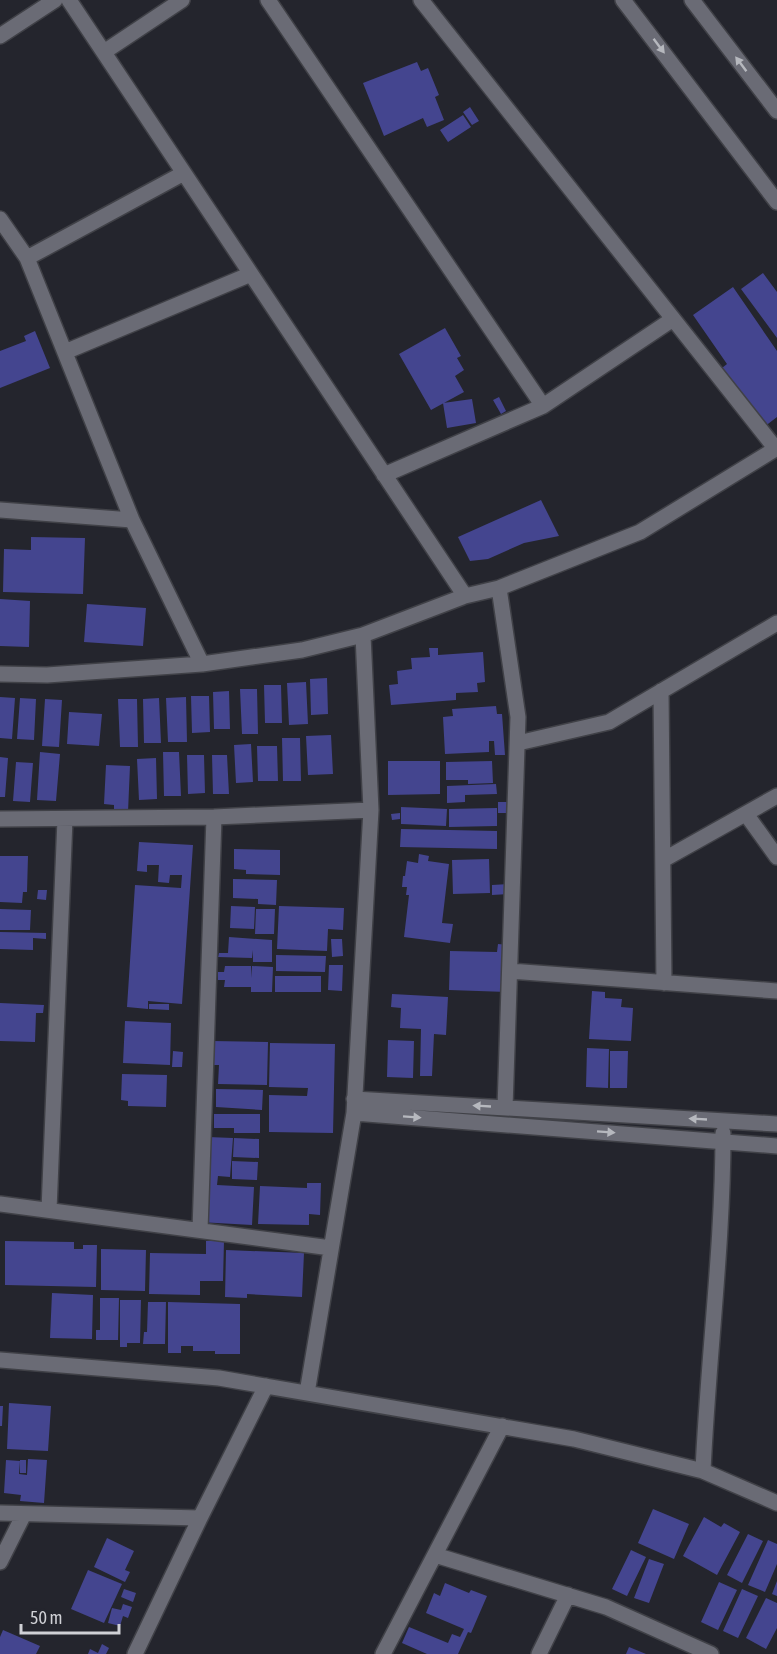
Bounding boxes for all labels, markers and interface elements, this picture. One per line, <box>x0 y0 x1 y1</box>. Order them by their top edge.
one-way arrow <box>652 39 664 54</box>
one-way arrow <box>736 57 748 72</box>
one-way arrow <box>472 1102 491 1111</box>
one-way arrow <box>402 1112 421 1122</box>
one-way arrow <box>688 1115 707 1124</box>
one-way arrow <box>597 1128 616 1137</box>
scale bar <box>21 1597 118 1635</box>
text: 50 m <box>30 1607 62 1628</box>

